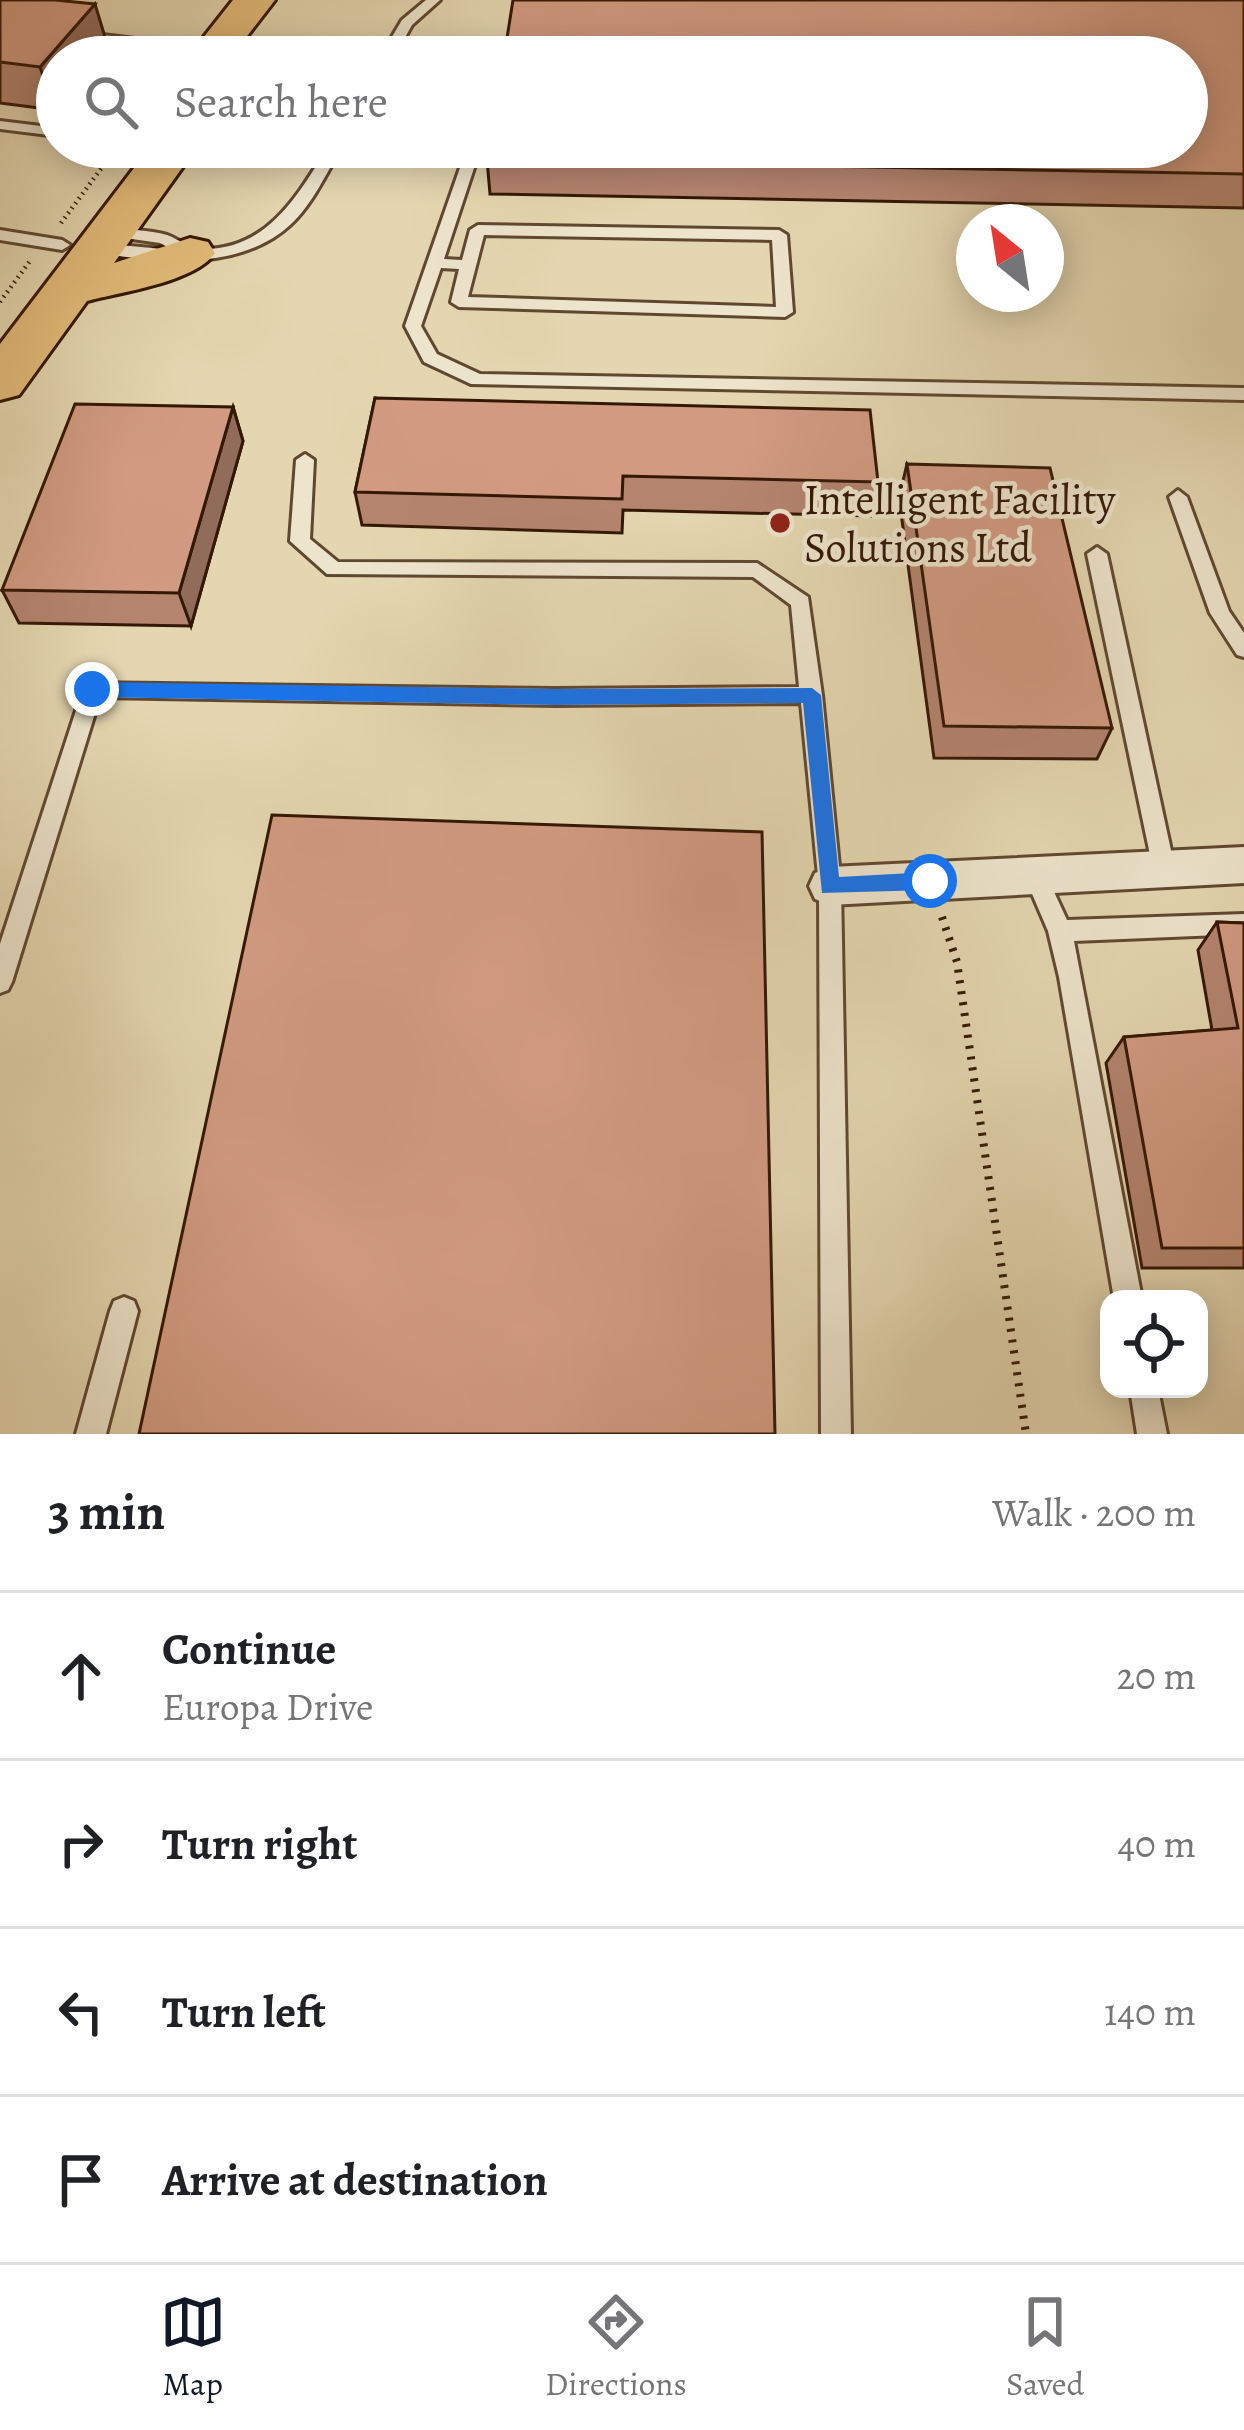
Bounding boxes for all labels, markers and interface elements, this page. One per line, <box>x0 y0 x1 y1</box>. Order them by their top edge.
search box <box>36 36 1208 168</box>
icon: search <box>78 69 144 135</box>
text: Search here <box>174 71 388 133</box>
north arrow <box>956 204 1064 312</box>
place label: Intelligent Facility Solutions Ltd <box>804 471 1117 576</box>
marker: Intelligent Facility Solutions Ltd <box>767 510 793 536</box>
route end <box>65 662 119 716</box>
route start <box>903 854 957 908</box>
map controls <box>1100 1290 1208 1398</box>
button: locate <box>1100 1290 1208 1398</box>
text: 3 min <box>48 1477 165 1547</box>
text: Walk · 200 m <box>992 1486 1196 1539</box>
text: Continue <box>162 1618 336 1680</box>
icon: ahead <box>48 1643 114 1709</box>
text: 20 m <box>1117 1649 1196 1702</box>
text: Europa Drive <box>162 1680 373 1733</box>
icon: right <box>48 1811 114 1877</box>
text: Turn right <box>162 1813 357 1875</box>
text: 40 m <box>1117 1817 1196 1870</box>
icon: left <box>48 1979 114 2045</box>
text: Turn left <box>162 1981 326 2043</box>
text: 140 m <box>1104 1985 1196 2038</box>
icon: arrive <box>48 2147 114 2213</box>
text: Arrive at destination <box>162 2149 548 2211</box>
tab: Map <box>160 2289 226 2406</box>
tab: Directions <box>545 2289 687 2406</box>
tab: Saved <box>1006 2289 1084 2406</box>

